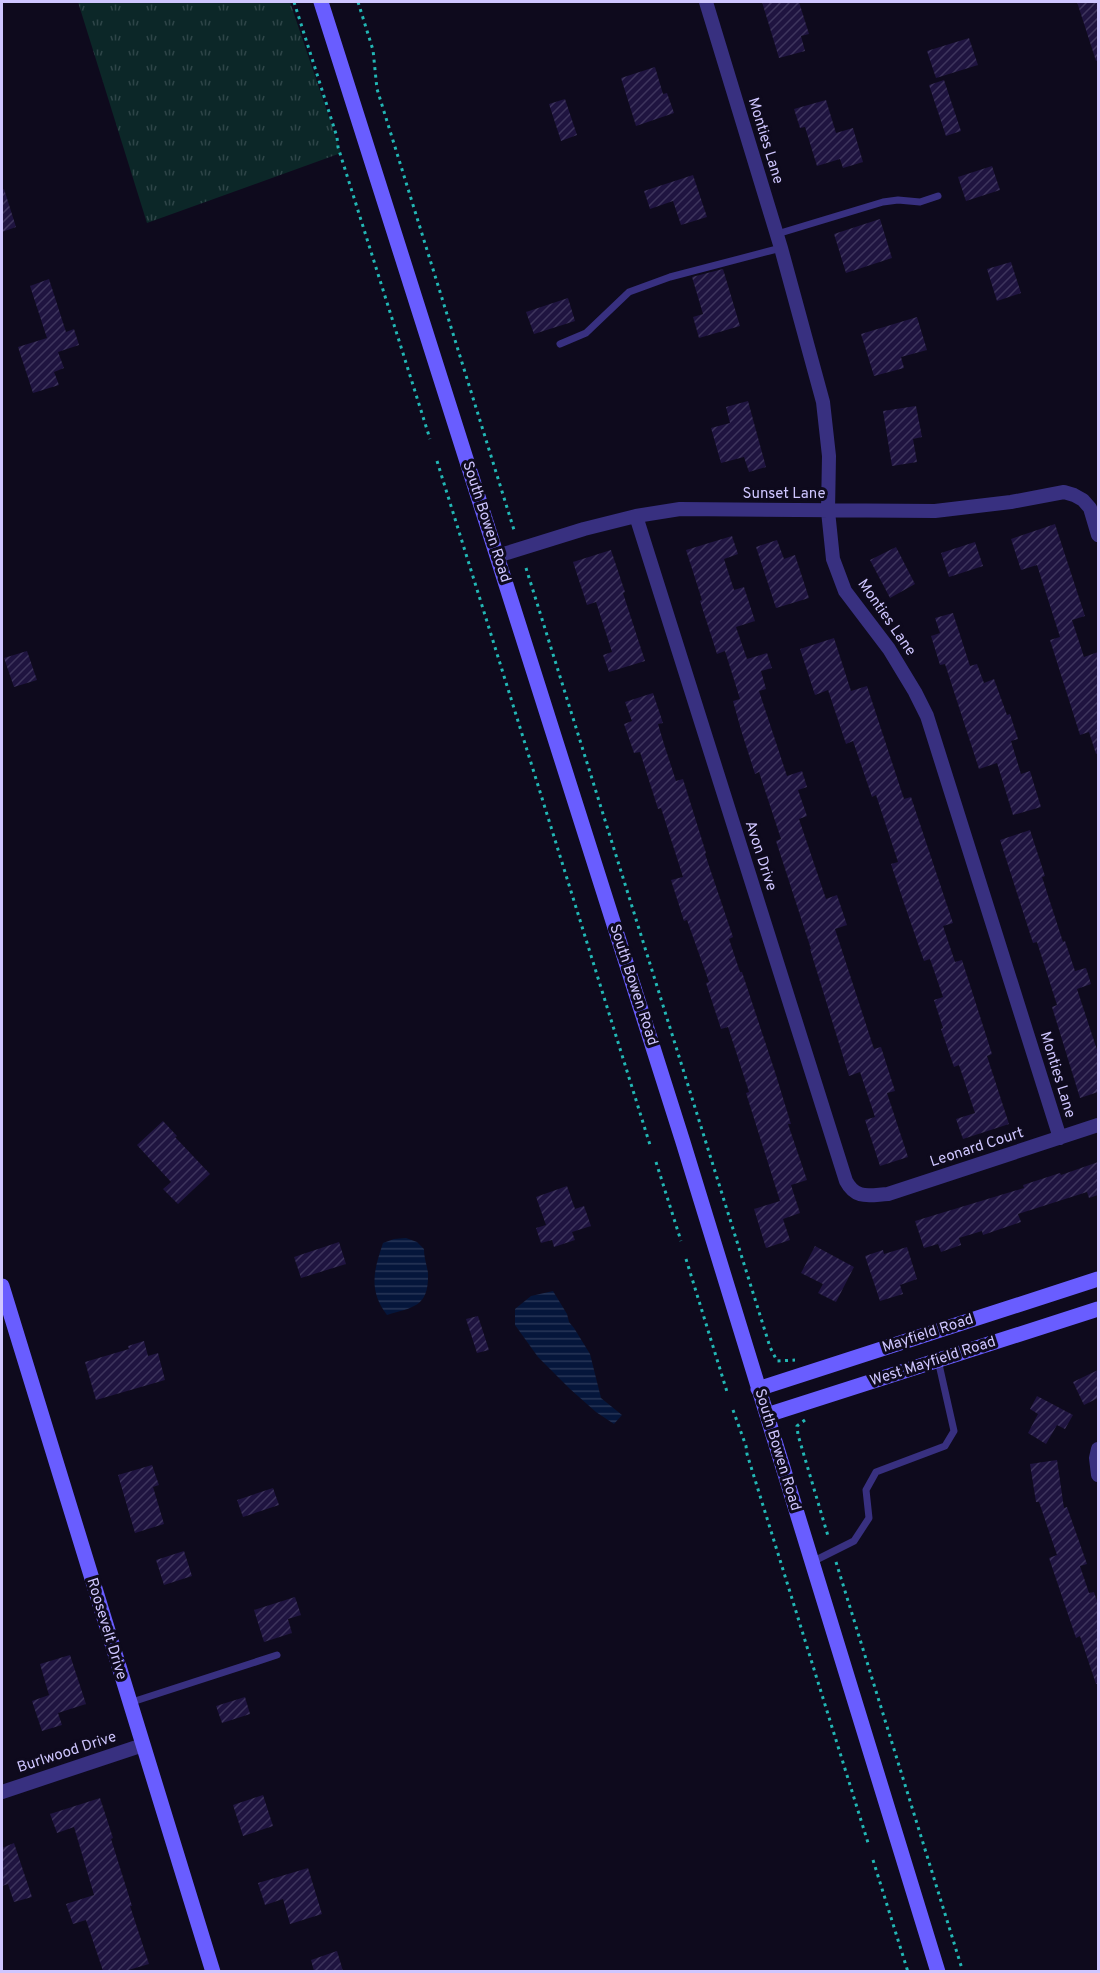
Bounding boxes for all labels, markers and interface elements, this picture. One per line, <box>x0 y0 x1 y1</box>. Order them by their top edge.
street label: Monties Lane <box>743 95 787 187</box>
street label: South Bowen Road <box>457 459 515 585</box>
street label: Sunset Lane <box>742 485 826 504</box>
street label: Monties Lane <box>853 576 919 660</box>
street label: Avon Drive <box>740 818 780 894</box>
street label: South Bowen Road <box>604 922 662 1048</box>
street label: Monties Lane <box>1035 1029 1079 1121</box>
street label: Leonard Court <box>928 1124 1026 1172</box>
street label: Mayfield Road <box>880 1310 976 1358</box>
street label: West Mayfield Road <box>868 1333 998 1391</box>
street label: South Bowen Road <box>749 1387 805 1513</box>
street label: Roosevelt Drive <box>82 1576 130 1682</box>
street label: Burlwood Drive <box>15 1728 119 1778</box>

